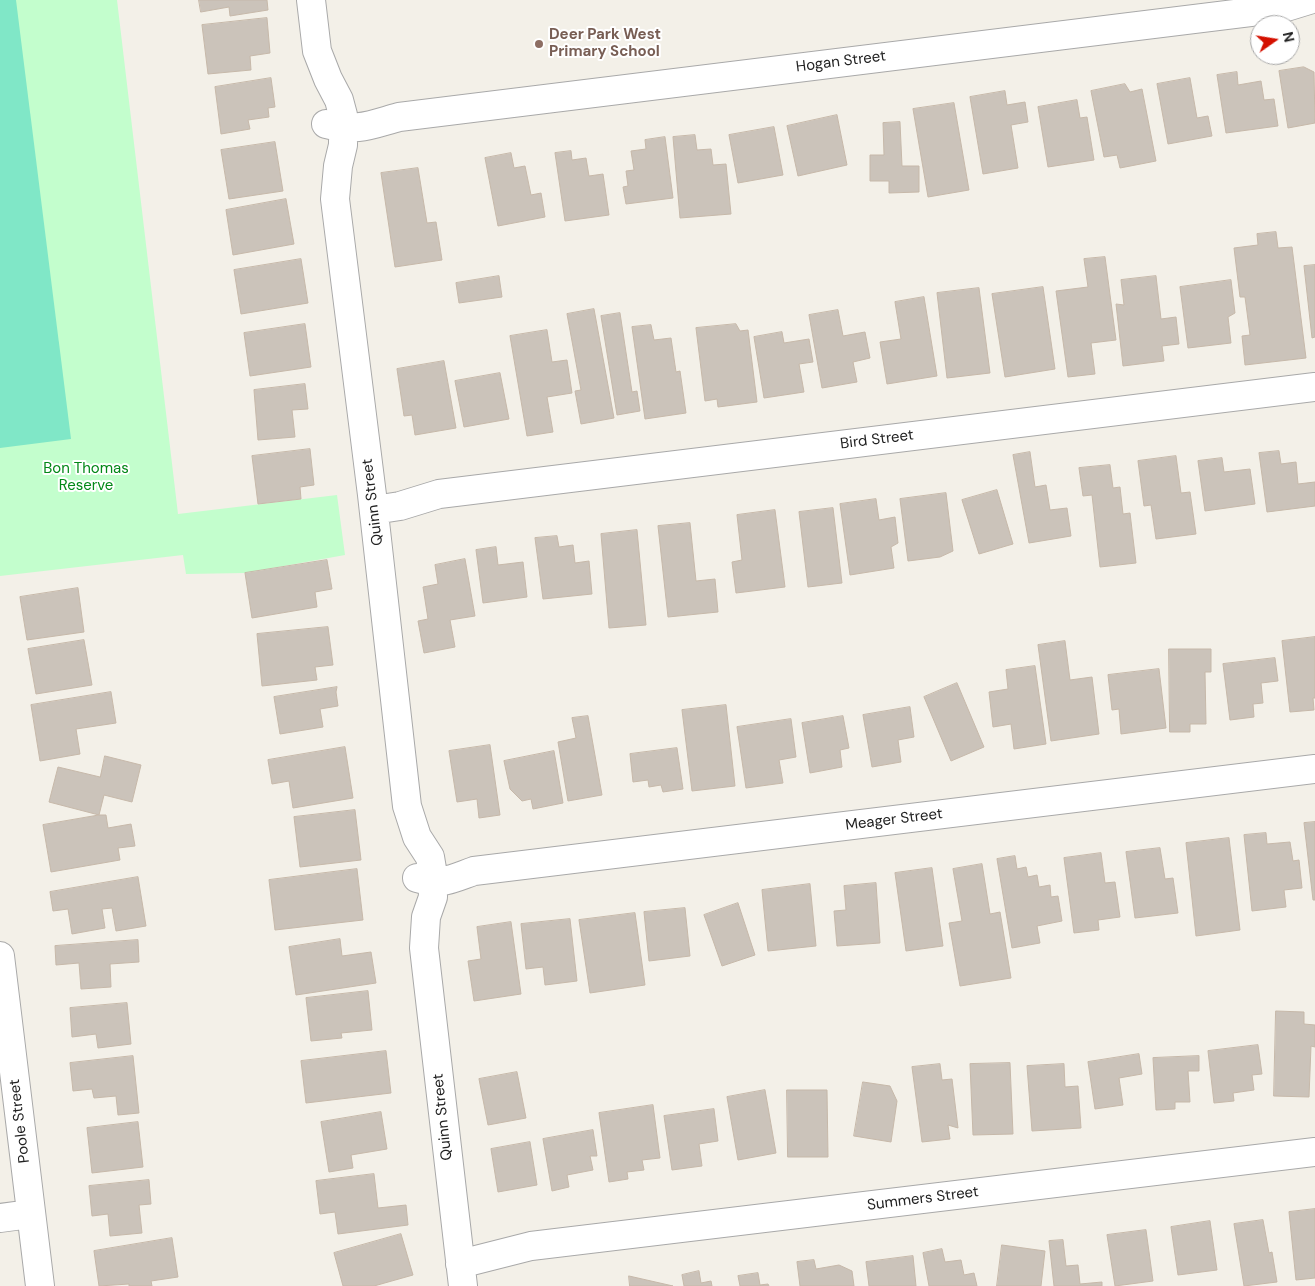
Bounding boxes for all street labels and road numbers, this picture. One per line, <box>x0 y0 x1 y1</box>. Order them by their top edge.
street label: Hogan Street <box>795 48 887 76</box>
street label: Bird Street <box>839 427 915 453</box>
street label: Quinn Street <box>359 457 387 547</box>
street label: Meager Street <box>844 805 944 835</box>
street label: Quinn Street <box>429 1073 457 1161</box>
street label: Poole Street <box>6 1078 34 1164</box>
street label: Summers Street <box>866 1183 980 1215</box>

